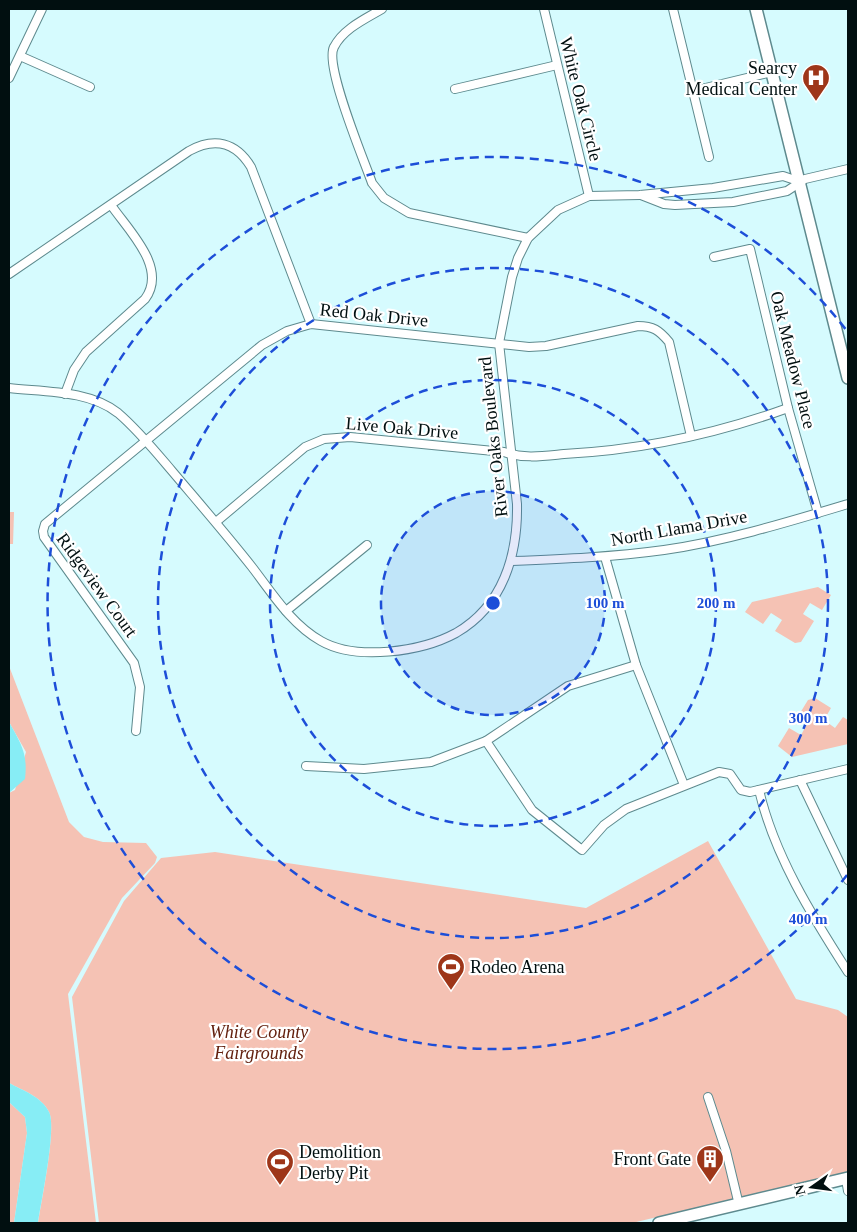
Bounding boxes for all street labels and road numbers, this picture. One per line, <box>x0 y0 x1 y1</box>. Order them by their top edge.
street label: White Oak Circle <box>556 35 606 163</box>
street label: Oak Meadow Place <box>766 289 820 431</box>
street label: Red Oak Drive <box>319 299 429 331</box>
street label: River Oaks Boulevard <box>475 356 511 518</box>
street label: Live Oak Drive <box>345 413 459 443</box>
street label: North Llama Drive <box>609 506 749 550</box>
street label: Ridgeview Court <box>53 529 141 641</box>

